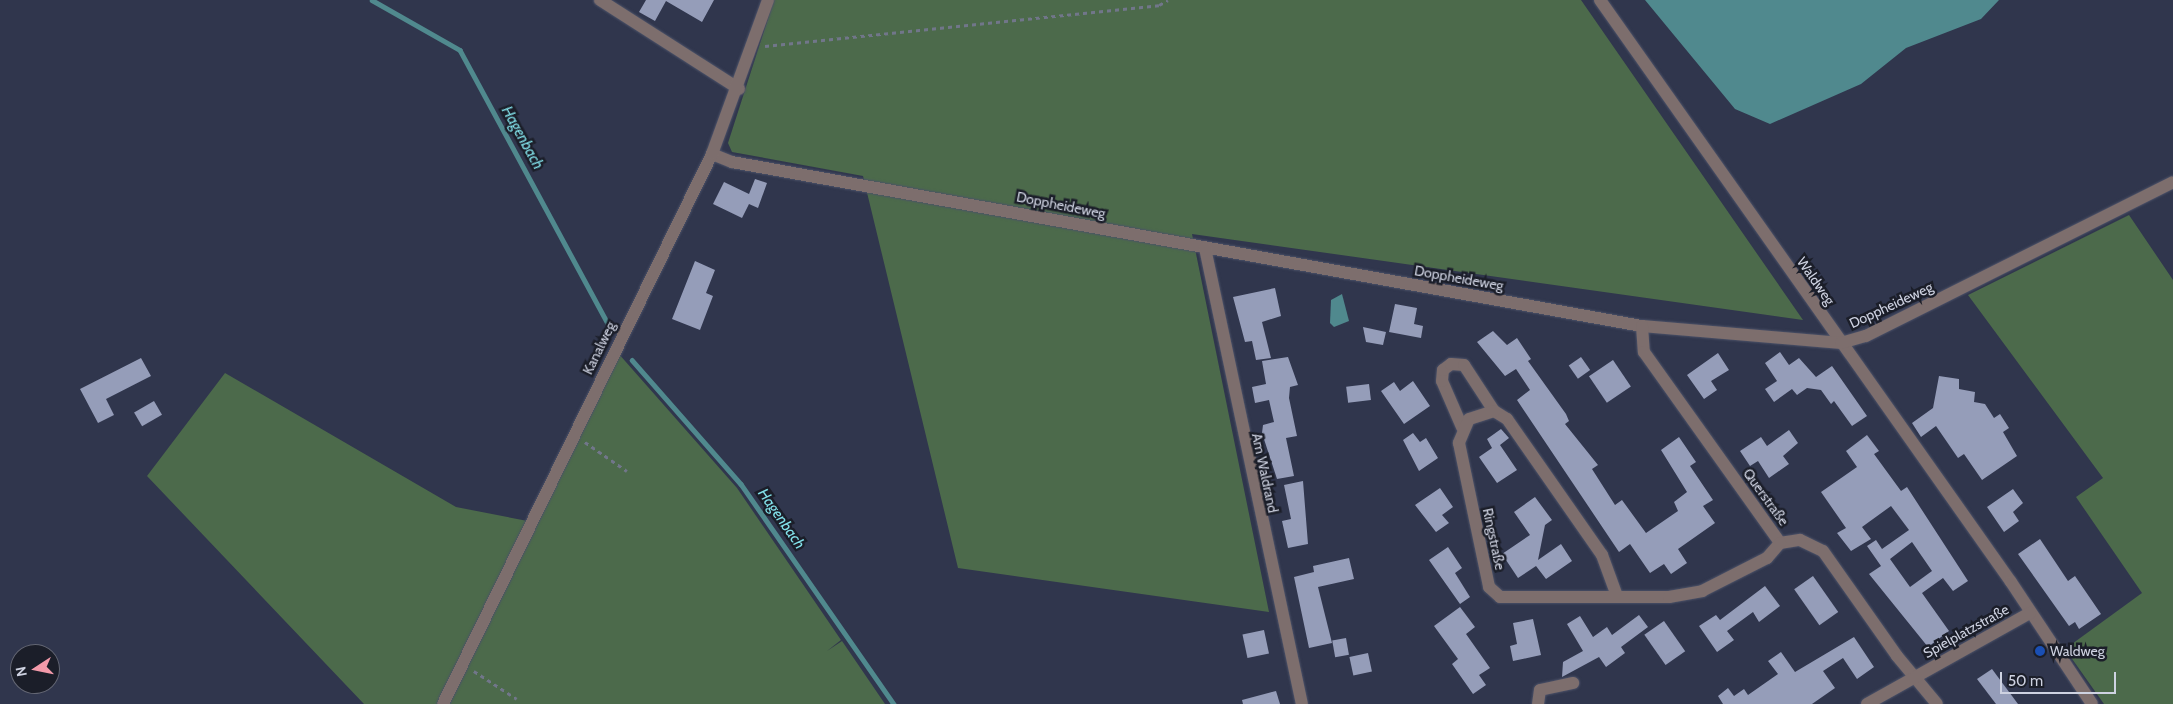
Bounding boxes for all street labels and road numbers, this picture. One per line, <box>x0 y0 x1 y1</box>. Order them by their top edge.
street label: Doppheideweg <box>1015 188 1107 222</box>
street label: Waldweg <box>1793 254 1839 308</box>
street label: Doppheideweg <box>1413 262 1505 294</box>
street label: Doppheideweg <box>1847 278 1935 332</box>
street label: Kanalweg <box>579 319 619 377</box>
street label: Am Waldrand <box>1248 432 1282 514</box>
street label: Querstraße <box>1740 465 1792 529</box>
street label: Ringstraße <box>1479 507 1509 571</box>
street label: Spielplatzstraße <box>1920 601 2012 661</box>

